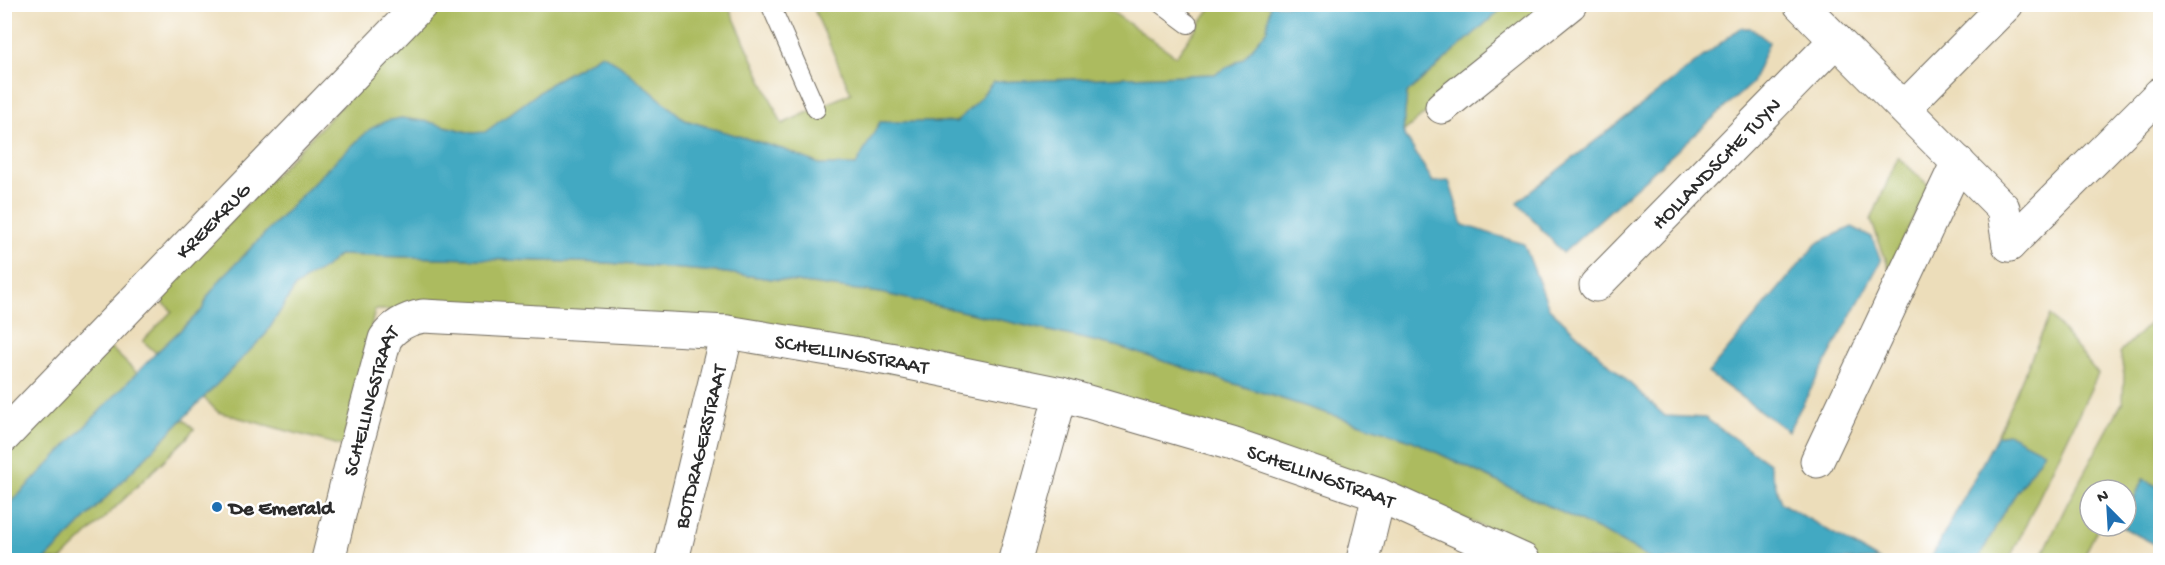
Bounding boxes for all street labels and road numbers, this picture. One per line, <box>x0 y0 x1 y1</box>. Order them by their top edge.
street label: HOLLANDSCHE TUYN <box>1648 94 1788 236</box>
street label: KREEKRUG <box>172 179 258 266</box>
street label: SCHELLINGSTRAAT <box>340 321 406 479</box>
street label: SCHELLINGSTRAAT <box>773 331 931 383</box>
street label: BOTDRAGERSTRAAT <box>671 362 735 533</box>
street label: SCHELLINGSTRAAT <box>1243 441 1399 517</box>

